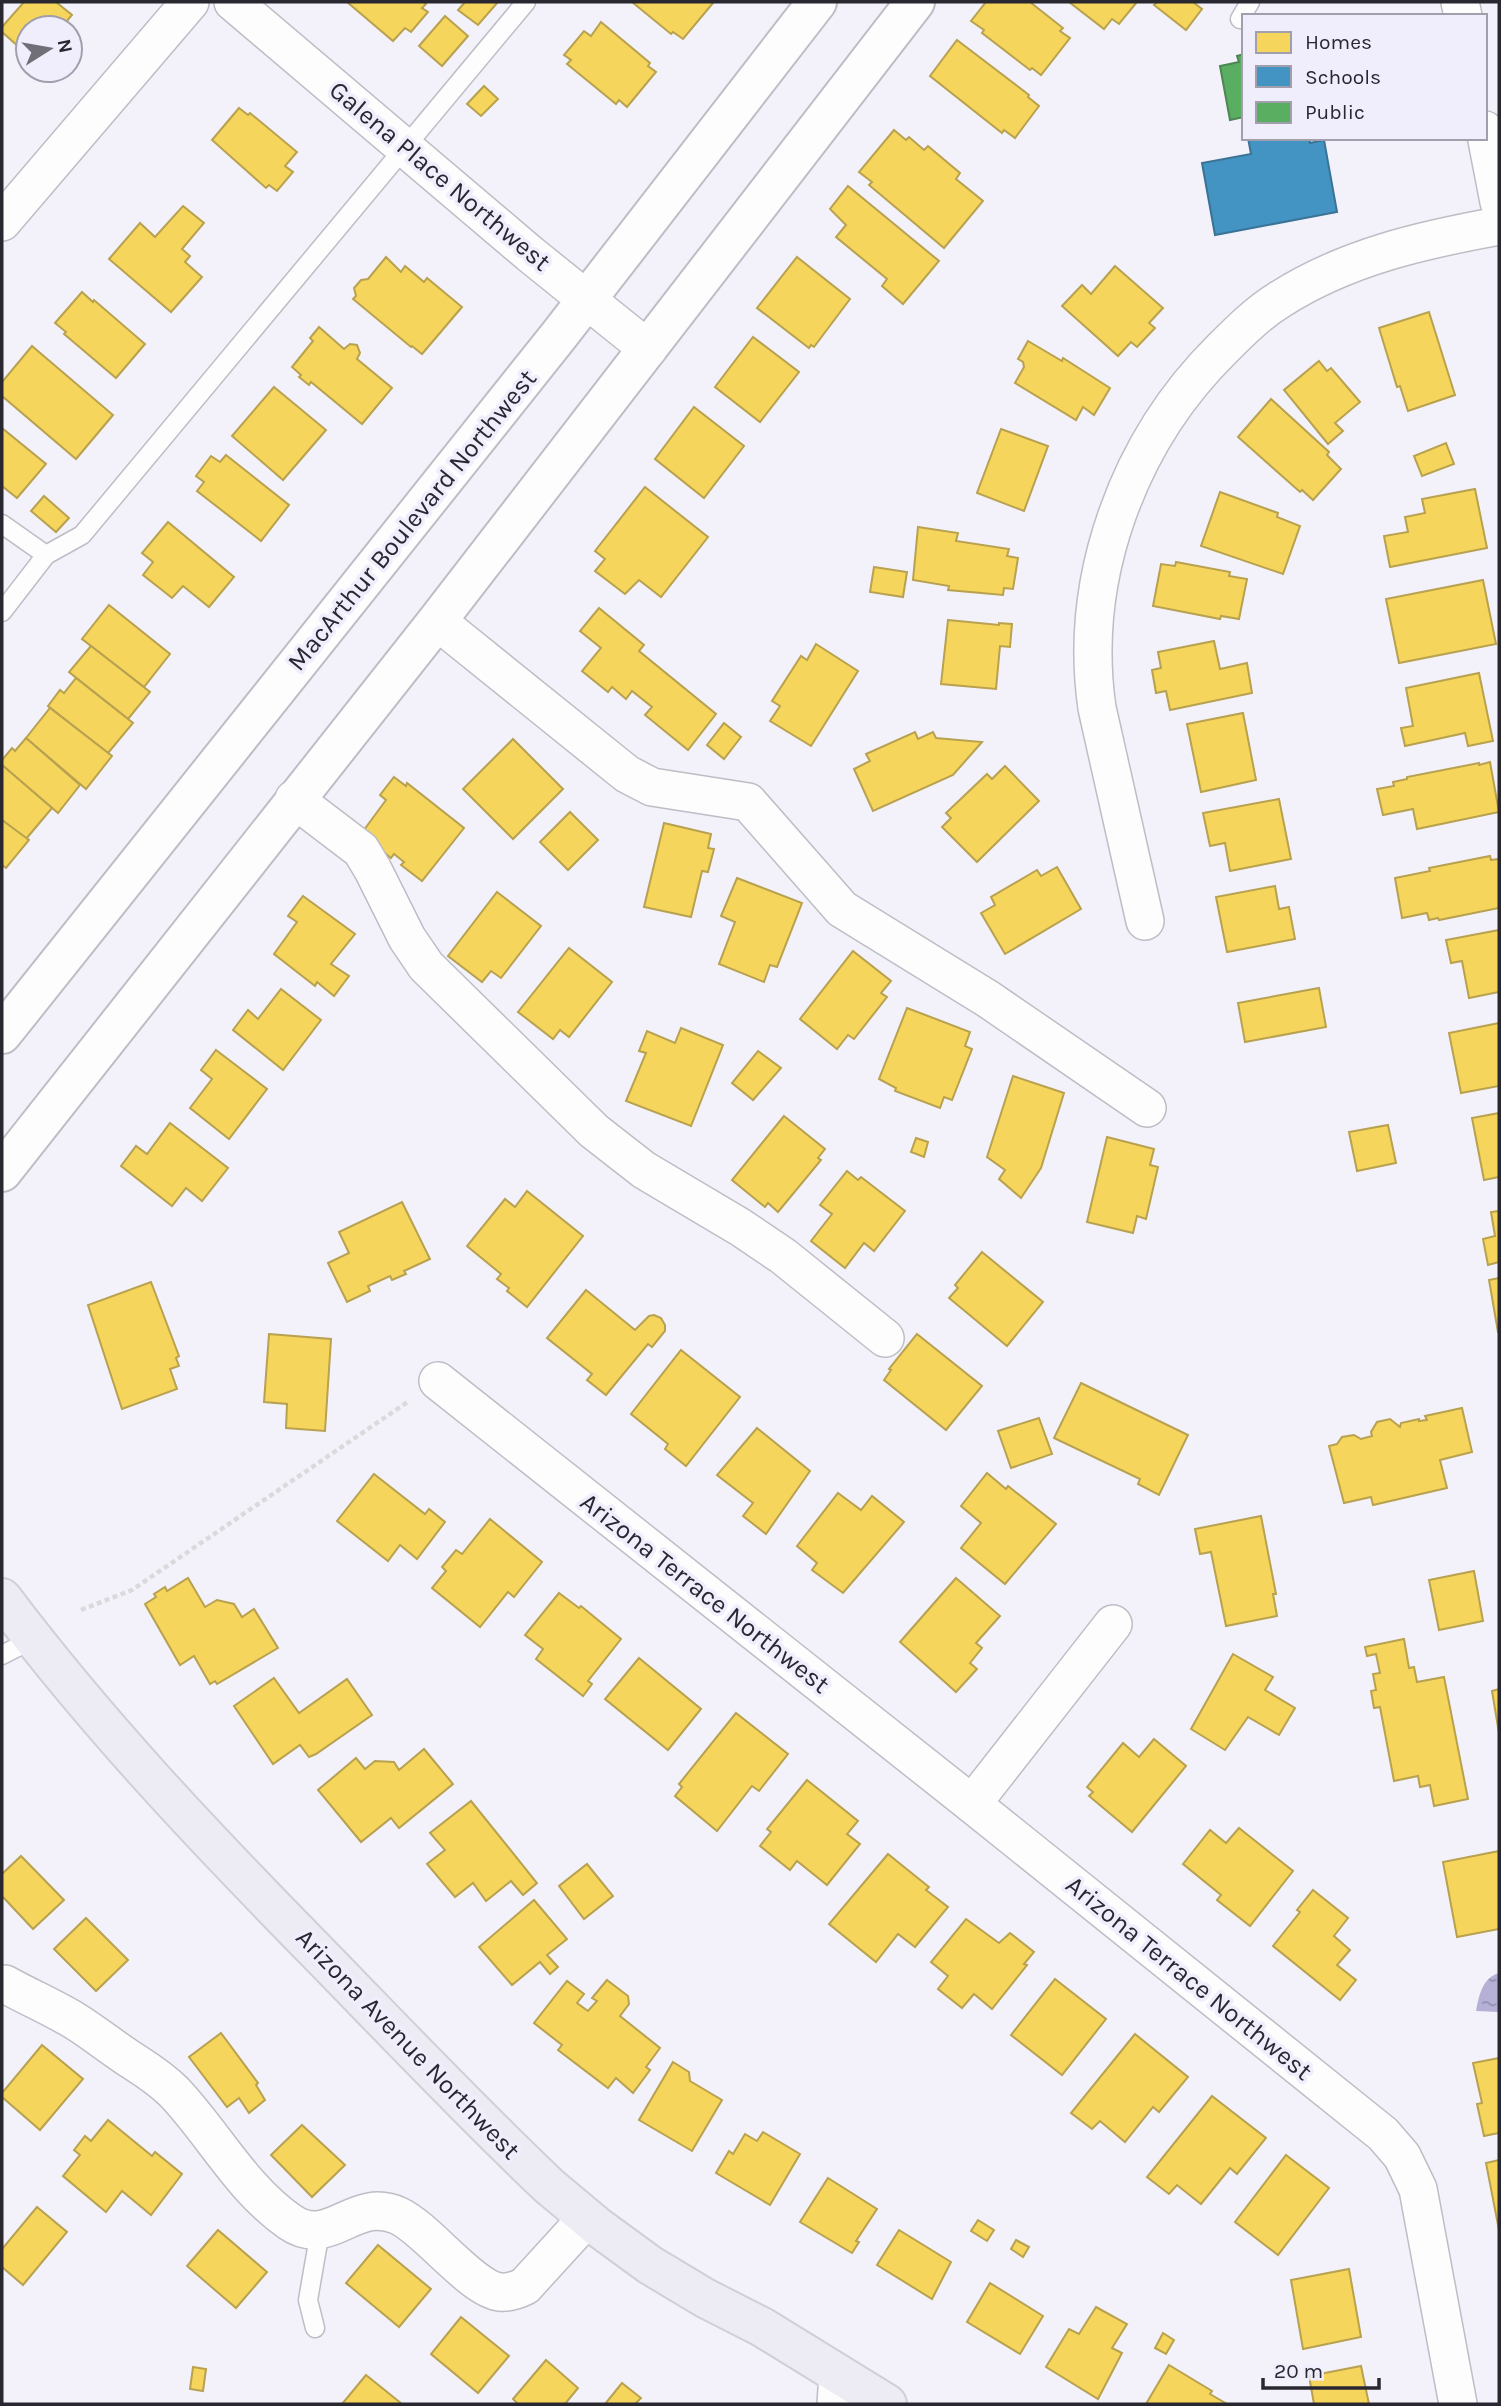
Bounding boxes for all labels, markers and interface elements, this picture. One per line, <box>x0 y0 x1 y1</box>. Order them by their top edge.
north arrow <box>14 14 84 84</box>
legend <box>1242 14 1487 140</box>
text: Homes <box>1305 30 1372 54</box>
text: N <box>53 37 77 55</box>
text: Schools <box>1305 65 1381 89</box>
street label: Galena Place Northwest <box>323 74 557 278</box>
text: Public <box>1305 100 1365 124</box>
street label: MacArthur Boulevard Northwest <box>281 363 543 677</box>
street label: Arizona Terrace Northwest <box>574 1486 836 1700</box>
street label: Arizona Terrace Northwest <box>1060 1869 1319 2087</box>
street label: Arizona Avenue Northwest <box>290 1922 527 2166</box>
scale bar <box>1263 2346 1378 2390</box>
text: 20 m <box>1274 2359 1323 2383</box>

